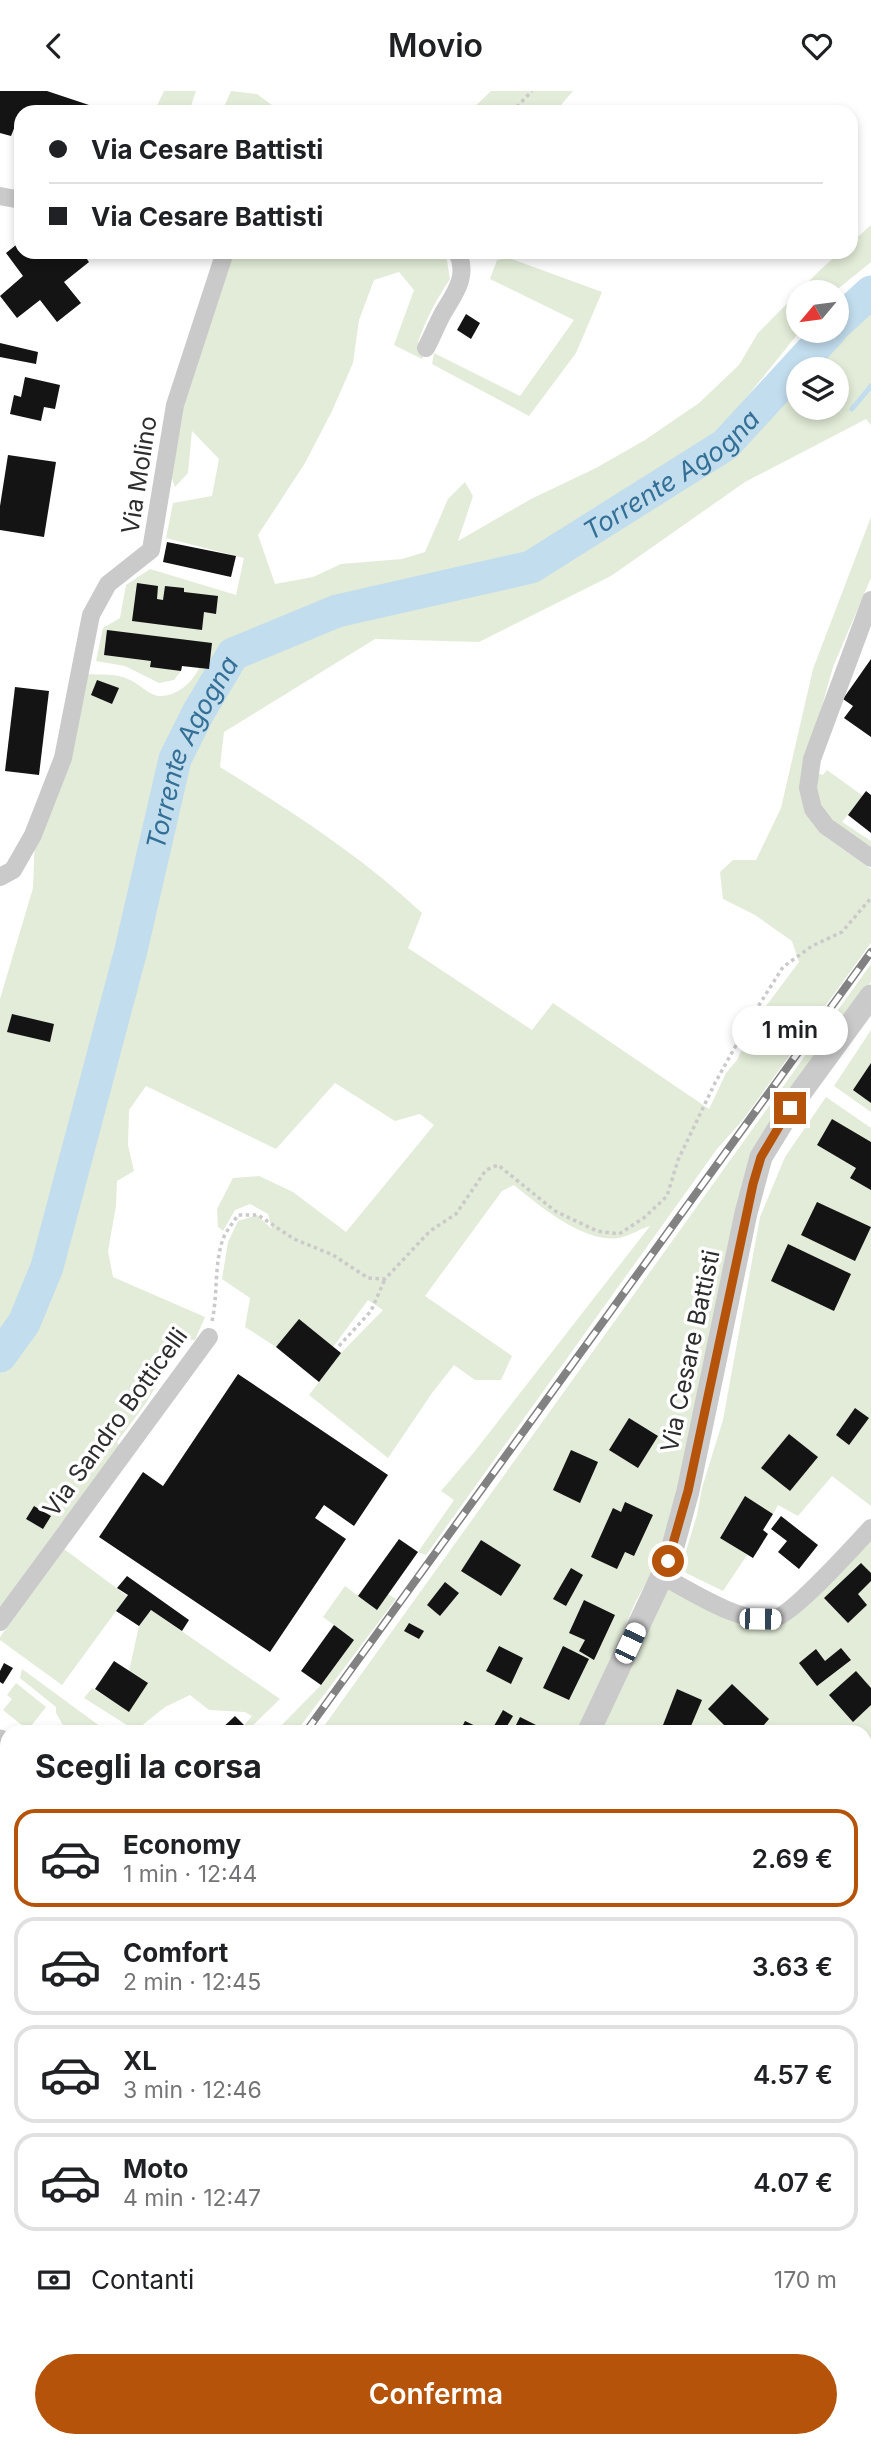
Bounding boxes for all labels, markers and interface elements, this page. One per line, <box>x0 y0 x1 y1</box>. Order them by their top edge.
text: Movio <box>388 26 483 65</box>
icon: back <box>35 27 73 65</box>
icon: heart <box>798 27 836 65</box>
text: Via Cesare Battisti <box>91 134 323 165</box>
text: Via Cesare Battisti <box>91 201 323 232</box>
north arrow <box>786 280 849 343</box>
map controls <box>786 280 849 420</box>
button: layers <box>786 357 849 420</box>
water label: Torrente Agogna <box>577 403 765 546</box>
street label: Via Molino <box>115 414 163 536</box>
water label: Torrente Agogna <box>139 650 244 852</box>
callout: 1 min <box>732 1007 848 1055</box>
text: 1 min <box>762 1016 818 1044</box>
route end <box>774 1092 806 1124</box>
street label: Via Cesare Battisti <box>654 1247 726 1455</box>
street label: Via Sandro Botticelli <box>37 1322 193 1522</box>
route start <box>652 1545 684 1577</box>
car <box>739 1608 782 1630</box>
car <box>612 1620 649 1666</box>
text: Scegli la corsa <box>35 1747 262 1786</box>
icon: car <box>39 1827 102 1890</box>
text: Economy <box>123 1829 241 1860</box>
text: 2.69 € <box>752 1843 833 1874</box>
text: 1 min · 12:44 <box>123 1860 257 1888</box>
icon: car <box>39 1935 102 1998</box>
text: Comfort <box>123 1937 228 1968</box>
text: 3.63 € <box>752 1951 833 1982</box>
text: 2 min · 12:45 <box>123 1968 261 1996</box>
icon: car <box>39 2043 102 2106</box>
text: XL <box>123 2045 157 2076</box>
text: 4.57 € <box>753 2059 833 2090</box>
text: 3 min · 12:46 <box>123 2076 262 2104</box>
icon: car <box>39 2151 102 2214</box>
text: Moto <box>123 2153 188 2184</box>
text: 4.07 € <box>753 2167 833 2198</box>
text: 4 min · 12:47 <box>123 2184 261 2212</box>
icon: cash <box>35 2261 73 2299</box>
text: Contanti <box>91 2264 194 2295</box>
text: 170 m <box>774 2266 837 2294</box>
button: Conferma <box>35 2354 837 2434</box>

